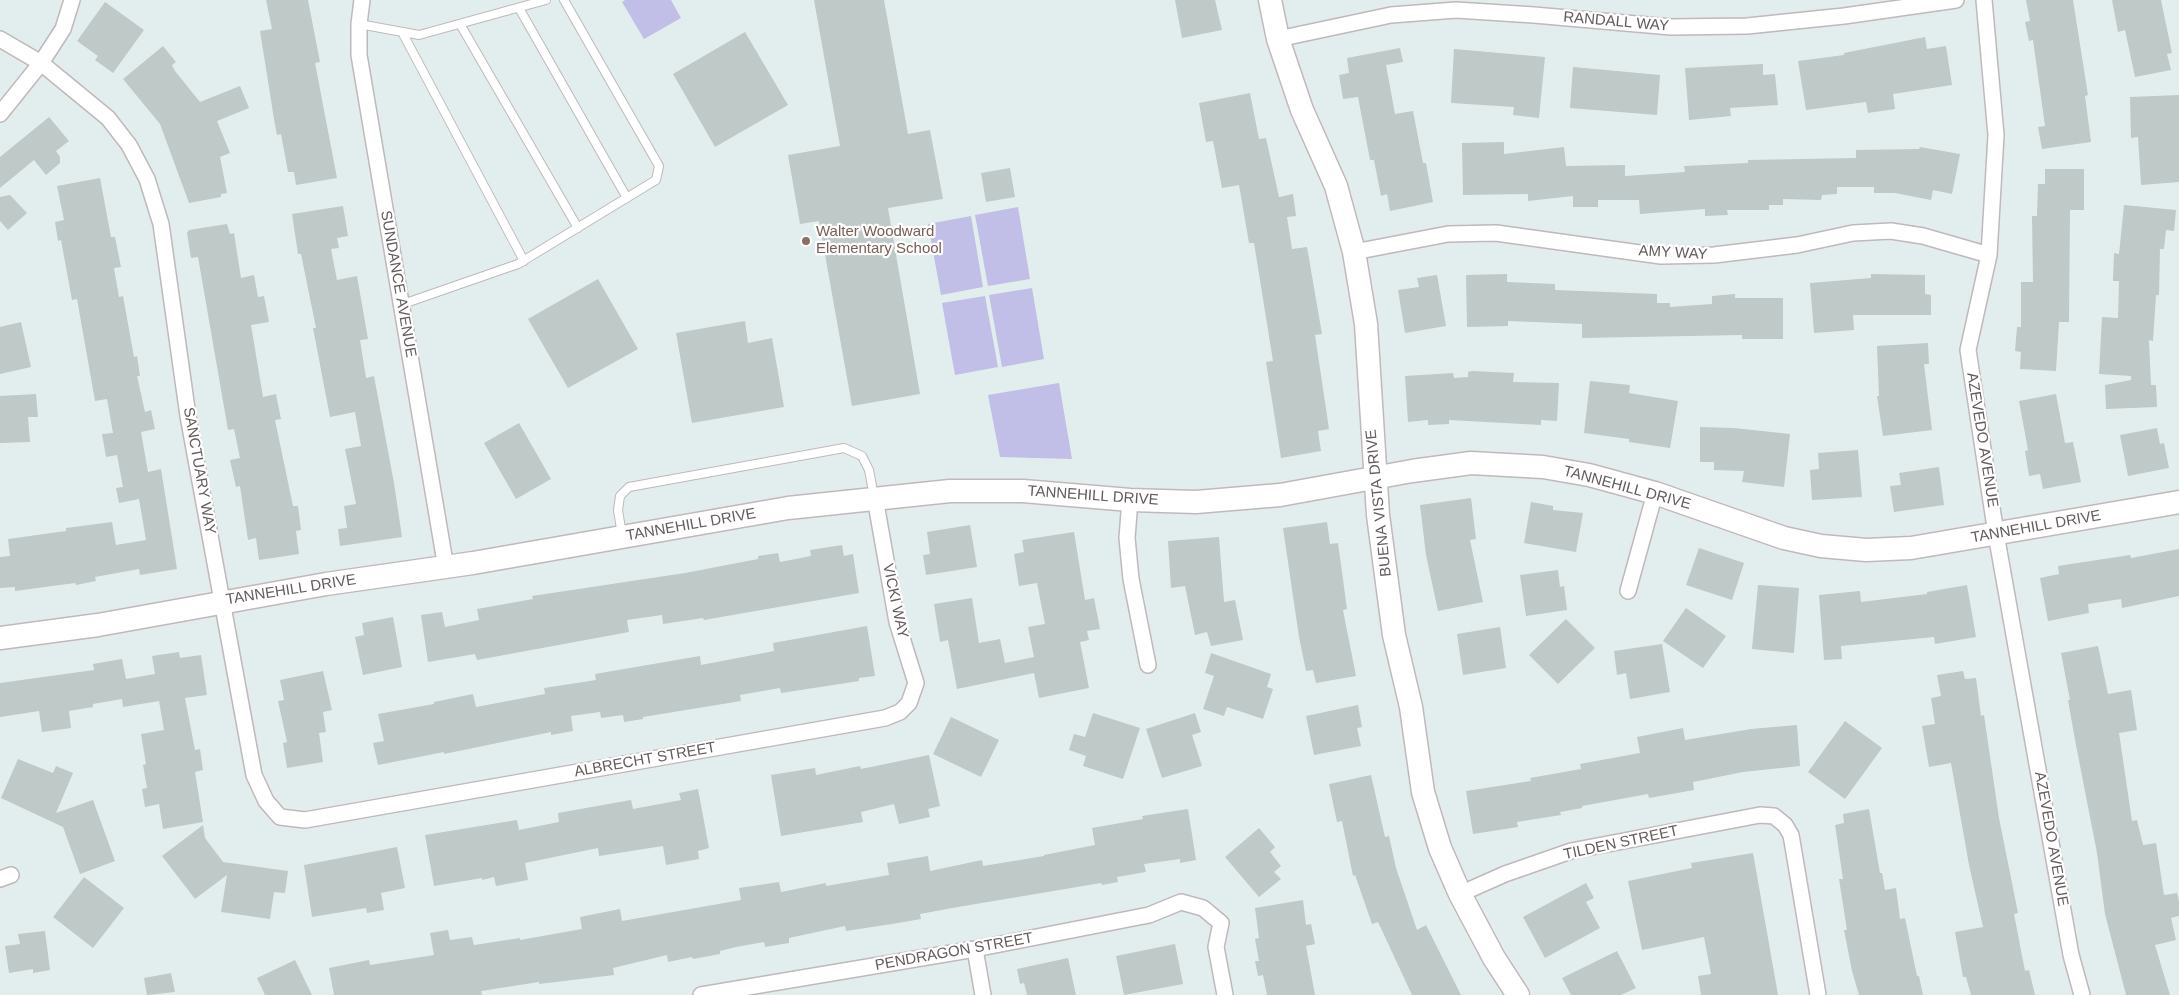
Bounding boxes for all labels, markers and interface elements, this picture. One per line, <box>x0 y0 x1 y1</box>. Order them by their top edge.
street label: RANDALL WAY <box>1562 8 1670 36</box>
street label: SUNDANCE AVENUE <box>376 209 420 359</box>
place label: Walter Woodward Elementary School <box>816 223 942 258</box>
marker: Walter Woodward Elementary School <box>800 235 812 247</box>
street label: AMY WAY <box>1638 242 1708 264</box>
street label: AZEVEDO AVENUE <box>1962 371 2002 509</box>
street label: SANCTUARY WAY <box>179 406 219 536</box>
street label: BUENA VISTA DRIVE <box>1362 428 1396 578</box>
street label: TANNEHILL DRIVE <box>1561 462 1693 514</box>
street label: TANNEHILL DRIVE <box>1027 482 1159 510</box>
street label: TANNEHILL DRIVE <box>625 505 757 545</box>
street label: TANNEHILL DRIVE <box>1970 507 2102 547</box>
street label: VICKI WAY <box>878 562 912 640</box>
street label: TANNEHILL DRIVE <box>225 571 357 609</box>
street label: ALBRECHT STREET <box>573 739 717 781</box>
street label: AZEVEDO AVENUE <box>2030 770 2072 908</box>
street label: TILDEN STREET <box>1562 822 1680 864</box>
street label: PENDRAGON STREET <box>874 929 1034 975</box>

